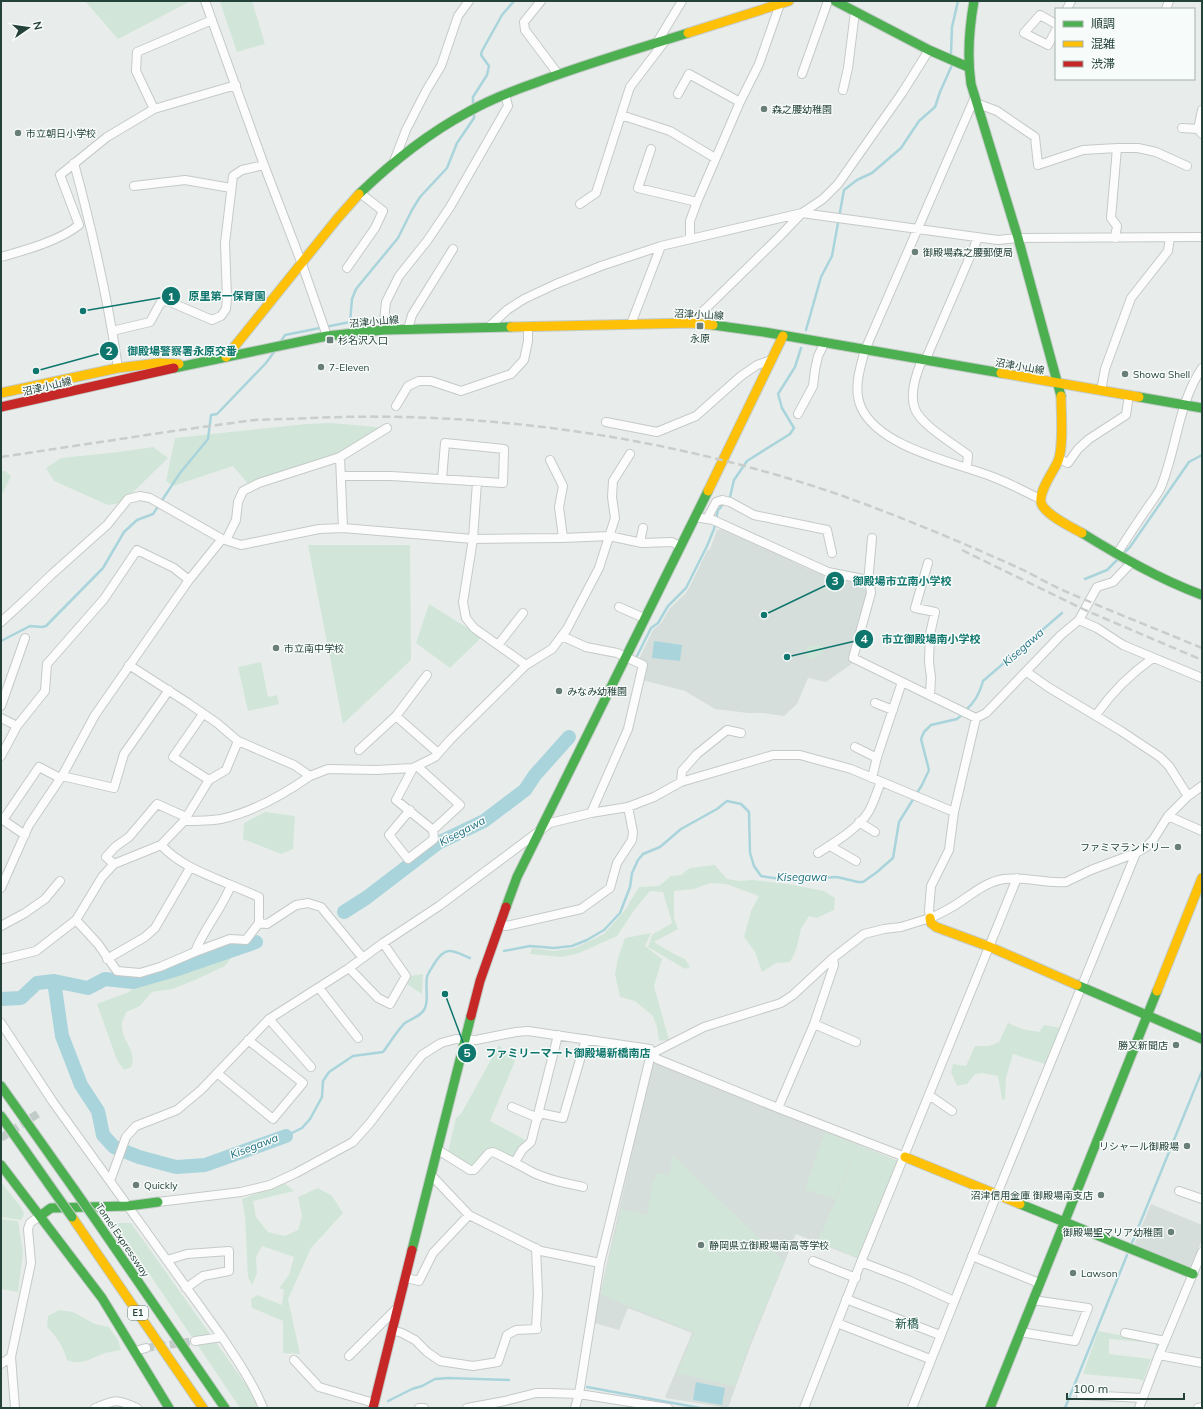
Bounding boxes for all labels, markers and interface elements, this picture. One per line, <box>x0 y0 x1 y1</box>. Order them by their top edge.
north arrow <box>8 8 48 48</box>
legend <box>1055 8 1195 80</box>
text: 順調 <box>1091 16 1115 31</box>
text: N <box>30 20 45 31</box>
text: 混雑 <box>1091 36 1115 51</box>
text: 渋滞 <box>1091 56 1115 71</box>
place label: 森之腰幼稚園 <box>772 103 832 116</box>
marker: 森之腰幼稚園 <box>759 104 769 114</box>
place label: 市立朝日小学校 <box>26 127 96 140</box>
marker: 市立朝日小学校 <box>13 128 23 138</box>
place label: 御殿場森之腰郵便局 <box>923 246 1013 259</box>
marker: 御殿場森之腰郵便局 <box>910 247 920 257</box>
callout: 原里第一保育園 <box>161 285 274 308</box>
text: 1 <box>167 289 175 304</box>
text: 原里第一保育園 <box>189 289 266 303</box>
street label: 沼津小山線 <box>674 307 724 322</box>
street label: 沼津小山線 <box>349 313 400 330</box>
marker: 永原 <box>695 321 705 331</box>
place label: 永原 <box>690 332 710 345</box>
place label: 杉名沢入口 <box>338 334 388 347</box>
marker: 杉名沢入口 <box>325 335 335 345</box>
callout: 御殿場警察署永原交番 <box>99 340 245 363</box>
text: 2 <box>105 343 113 358</box>
text: 御殿場警察署永原交番 <box>127 344 237 358</box>
street label: 沼津小山線 <box>994 356 1046 377</box>
place label: 7-Eleven <box>329 361 370 374</box>
marker: 7-Eleven <box>316 362 326 372</box>
place label: Showa Shell <box>1133 368 1190 381</box>
marker: Showa Shell <box>1120 369 1130 379</box>
street label: 沼津小山線 <box>21 375 73 398</box>
callout: 御殿場市立南小学校 <box>825 569 960 592</box>
text: 3 <box>831 573 839 588</box>
text: 御殿場市立南小学校 <box>853 574 952 588</box>
water label: Kisegawa <box>999 625 1047 669</box>
callout: 市立御殿場南小学校 <box>854 627 989 650</box>
text: 4 <box>860 631 868 646</box>
text: 市立御殿場南小学校 <box>882 632 981 646</box>
place label: 市立南中学校 <box>284 642 344 655</box>
marker: 市立南中学校 <box>271 643 281 653</box>
place label: みなみ幼稚園 <box>567 685 627 698</box>
marker: みなみ幼稚園 <box>554 686 564 696</box>
water label: Kisegawa <box>437 813 488 849</box>
place label: ファミマランドリー <box>1080 841 1170 854</box>
marker: ファミマランドリー <box>1173 842 1183 852</box>
water label: Kisegawa <box>777 870 828 884</box>
place label: 勝又新聞店 <box>1118 1039 1168 1052</box>
marker: 勝又新聞店 <box>1171 1040 1181 1050</box>
callout: ファミリーマート御殿場新橋南店 <box>457 1041 658 1064</box>
text: 5 <box>463 1045 471 1060</box>
text: ファミリーマート御殿場新橋南店 <box>486 1046 651 1060</box>
water label: Kisegawa <box>228 1130 280 1162</box>
place label: リシャール御殿場 <box>1099 1140 1179 1153</box>
marker: リシャール御殿場 <box>1182 1141 1192 1151</box>
place label: Quickly <box>144 1179 178 1192</box>
marker: Quickly <box>131 1180 141 1190</box>
place label: 沼津信用金庫 御殿場南支店 <box>970 1189 1093 1202</box>
marker: 沼津信用金庫 御殿場南支店 <box>1096 1190 1106 1200</box>
street label: Tomei Expressway <box>93 1201 152 1280</box>
place label: 御殿場聖マリア幼稚園 <box>1063 1226 1163 1239</box>
marker: 御殿場聖マリア幼稚園 <box>1166 1227 1176 1237</box>
place label: 静岡県立御殿場南高等学校 <box>709 1239 829 1252</box>
marker: 静岡県立御殿場南高等学校 <box>696 1240 706 1250</box>
place label: Lawson <box>1081 1267 1118 1280</box>
marker: Lawson <box>1068 1268 1078 1278</box>
road number: E1 <box>128 1306 148 1320</box>
district label: 新橋 <box>895 1316 919 1331</box>
scale bar <box>1067 1375 1184 1401</box>
text: 100 m <box>1073 1381 1108 1396</box>

